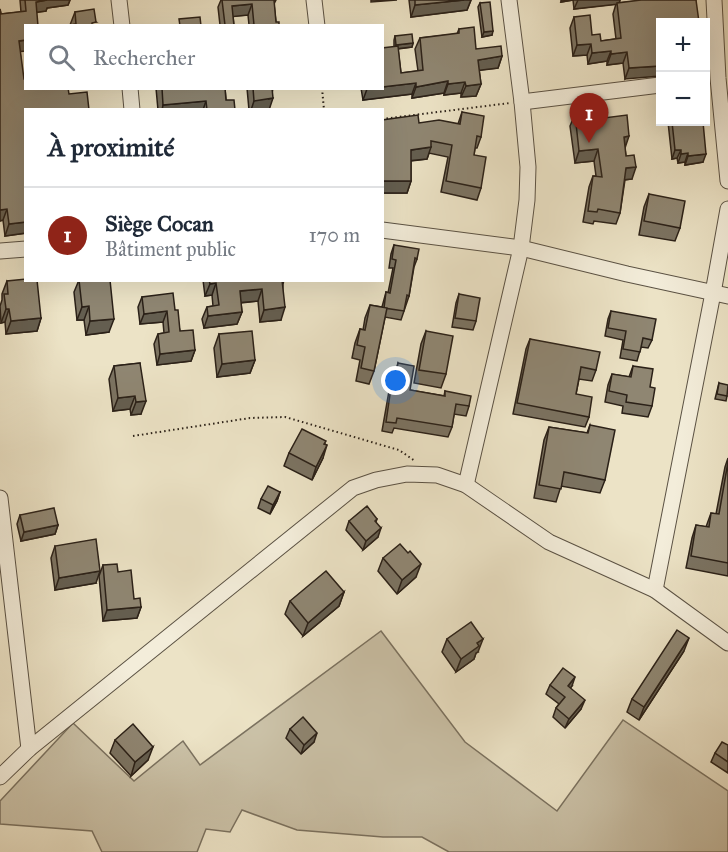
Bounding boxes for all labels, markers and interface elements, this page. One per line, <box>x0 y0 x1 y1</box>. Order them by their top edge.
map controls <box>656 18 710 126</box>
button: + <box>656 18 710 72</box>
search box <box>24 24 384 90</box>
icon: search <box>45 41 78 74</box>
text: Rechercher <box>93 44 195 71</box>
button: − <box>656 72 710 126</box>
pin: 1 <box>570 94 608 143</box>
text: À proximité <box>48 131 174 163</box>
text: Siège Cocan <box>105 210 214 237</box>
text: 1 <box>64 223 71 247</box>
text: 170 m <box>309 223 360 247</box>
text: Bâtiment public <box>105 237 236 261</box>
your location <box>381 366 410 395</box>

